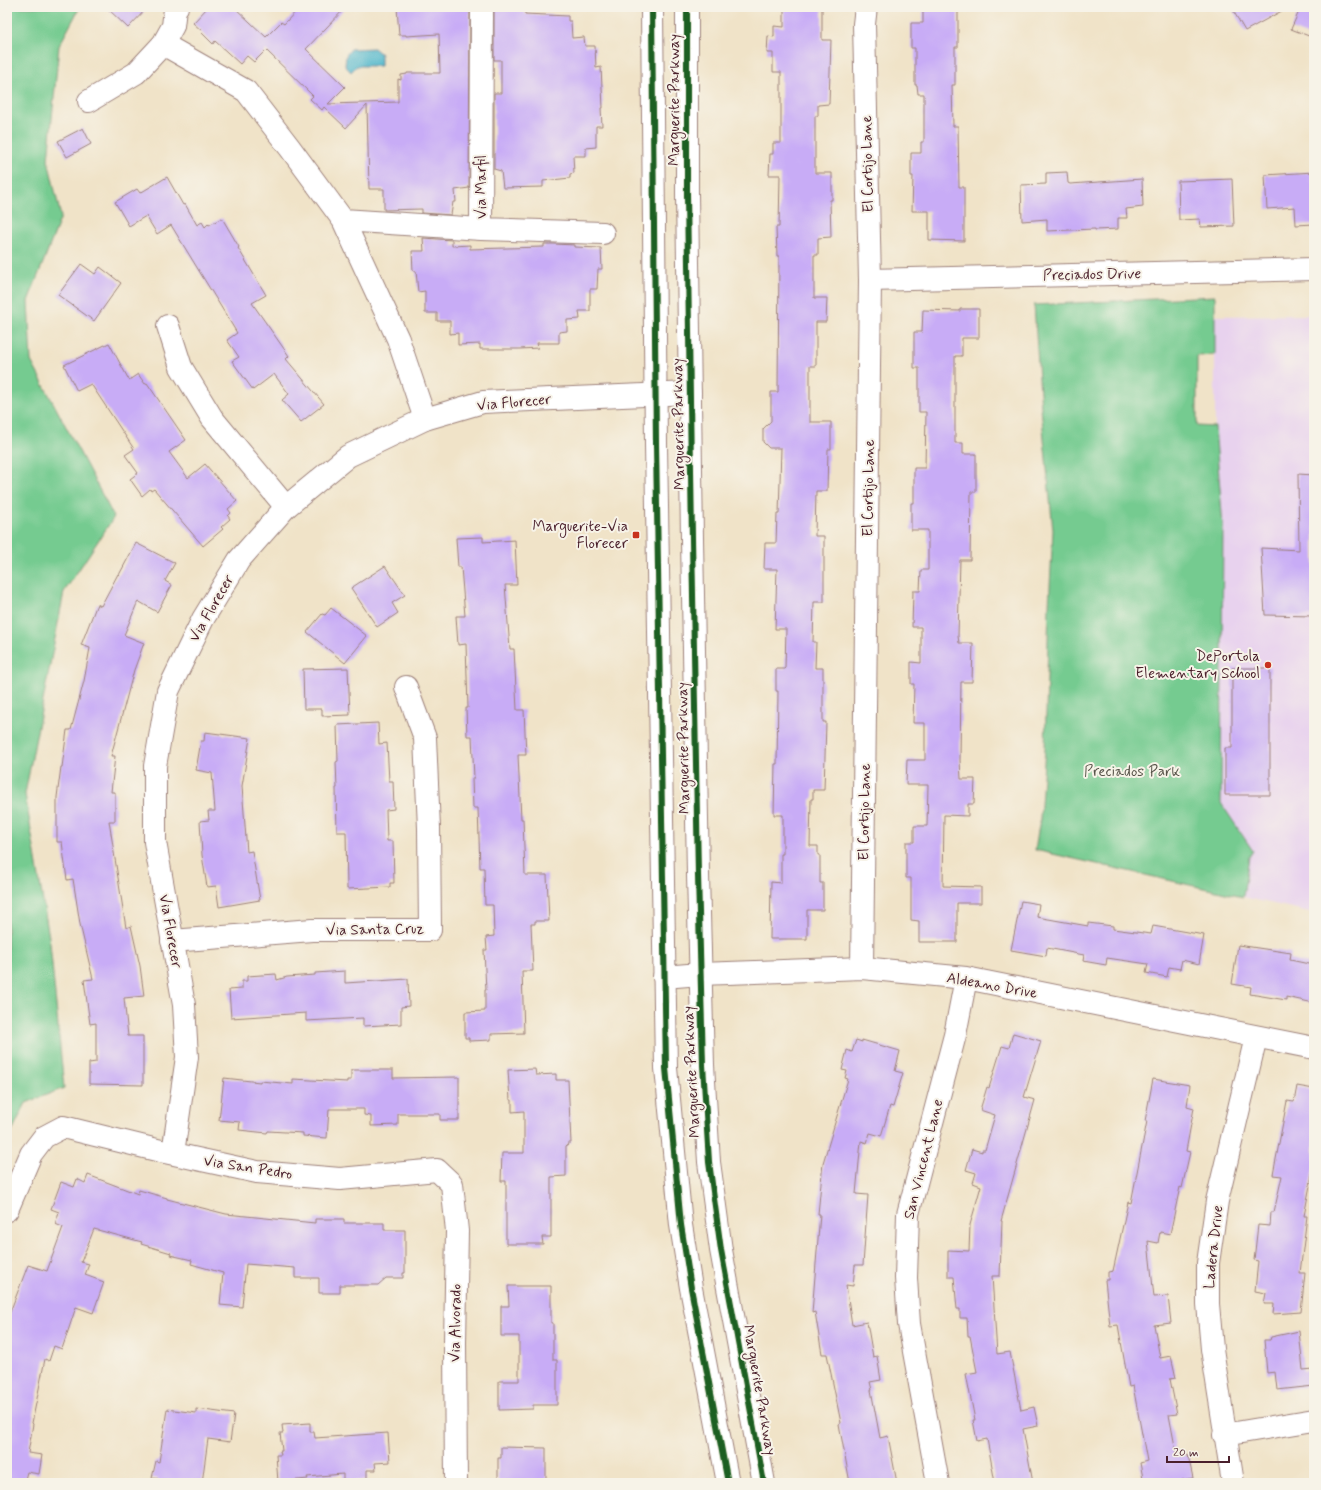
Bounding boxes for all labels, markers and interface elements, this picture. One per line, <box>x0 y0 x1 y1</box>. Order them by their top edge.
street label: Marguerite Parkway <box>665 34 686 166</box>
street label: El Cortijo Lane <box>857 115 879 213</box>
street label: Via Marfil <box>472 155 492 219</box>
street label: Preciados Drive <box>1043 264 1142 286</box>
street label: Marguerite Parkway <box>668 358 691 490</box>
street label: Via Florecer <box>476 390 553 416</box>
street label: El Cortijo Lane <box>858 439 880 537</box>
place label: Marguerite-Via Florecer <box>532 517 629 554</box>
marker: Marguerite-Via Florecer <box>631 530 641 540</box>
street label: Via Florecer <box>185 571 240 646</box>
place label: DePortola Elementary School <box>1135 647 1260 684</box>
marker: DePortola Elementary School <box>1263 660 1273 670</box>
street label: Marguerite Parkway <box>673 682 696 814</box>
park label: Preciados Park <box>1084 762 1181 782</box>
street label: El Cortijo Lane <box>854 763 876 861</box>
street label: Via Florecer <box>154 893 186 970</box>
street label: Via Santa Cruz <box>326 919 425 941</box>
street label: Aldeano Drive <box>945 968 1039 1004</box>
street label: Marguerite Parkway <box>679 1005 706 1138</box>
street label: San Vincent Lane <box>899 1097 949 1221</box>
street label: Via San Pedro <box>202 1151 294 1185</box>
street label: Ladera Drive <box>1200 1204 1228 1290</box>
street label: Via Alvorado <box>445 1284 467 1362</box>
street label: Marguerite Parkway <box>737 1323 780 1457</box>
scale bar <box>1167 1438 1229 1464</box>
text: 20 m <box>1173 1445 1199 1461</box>

